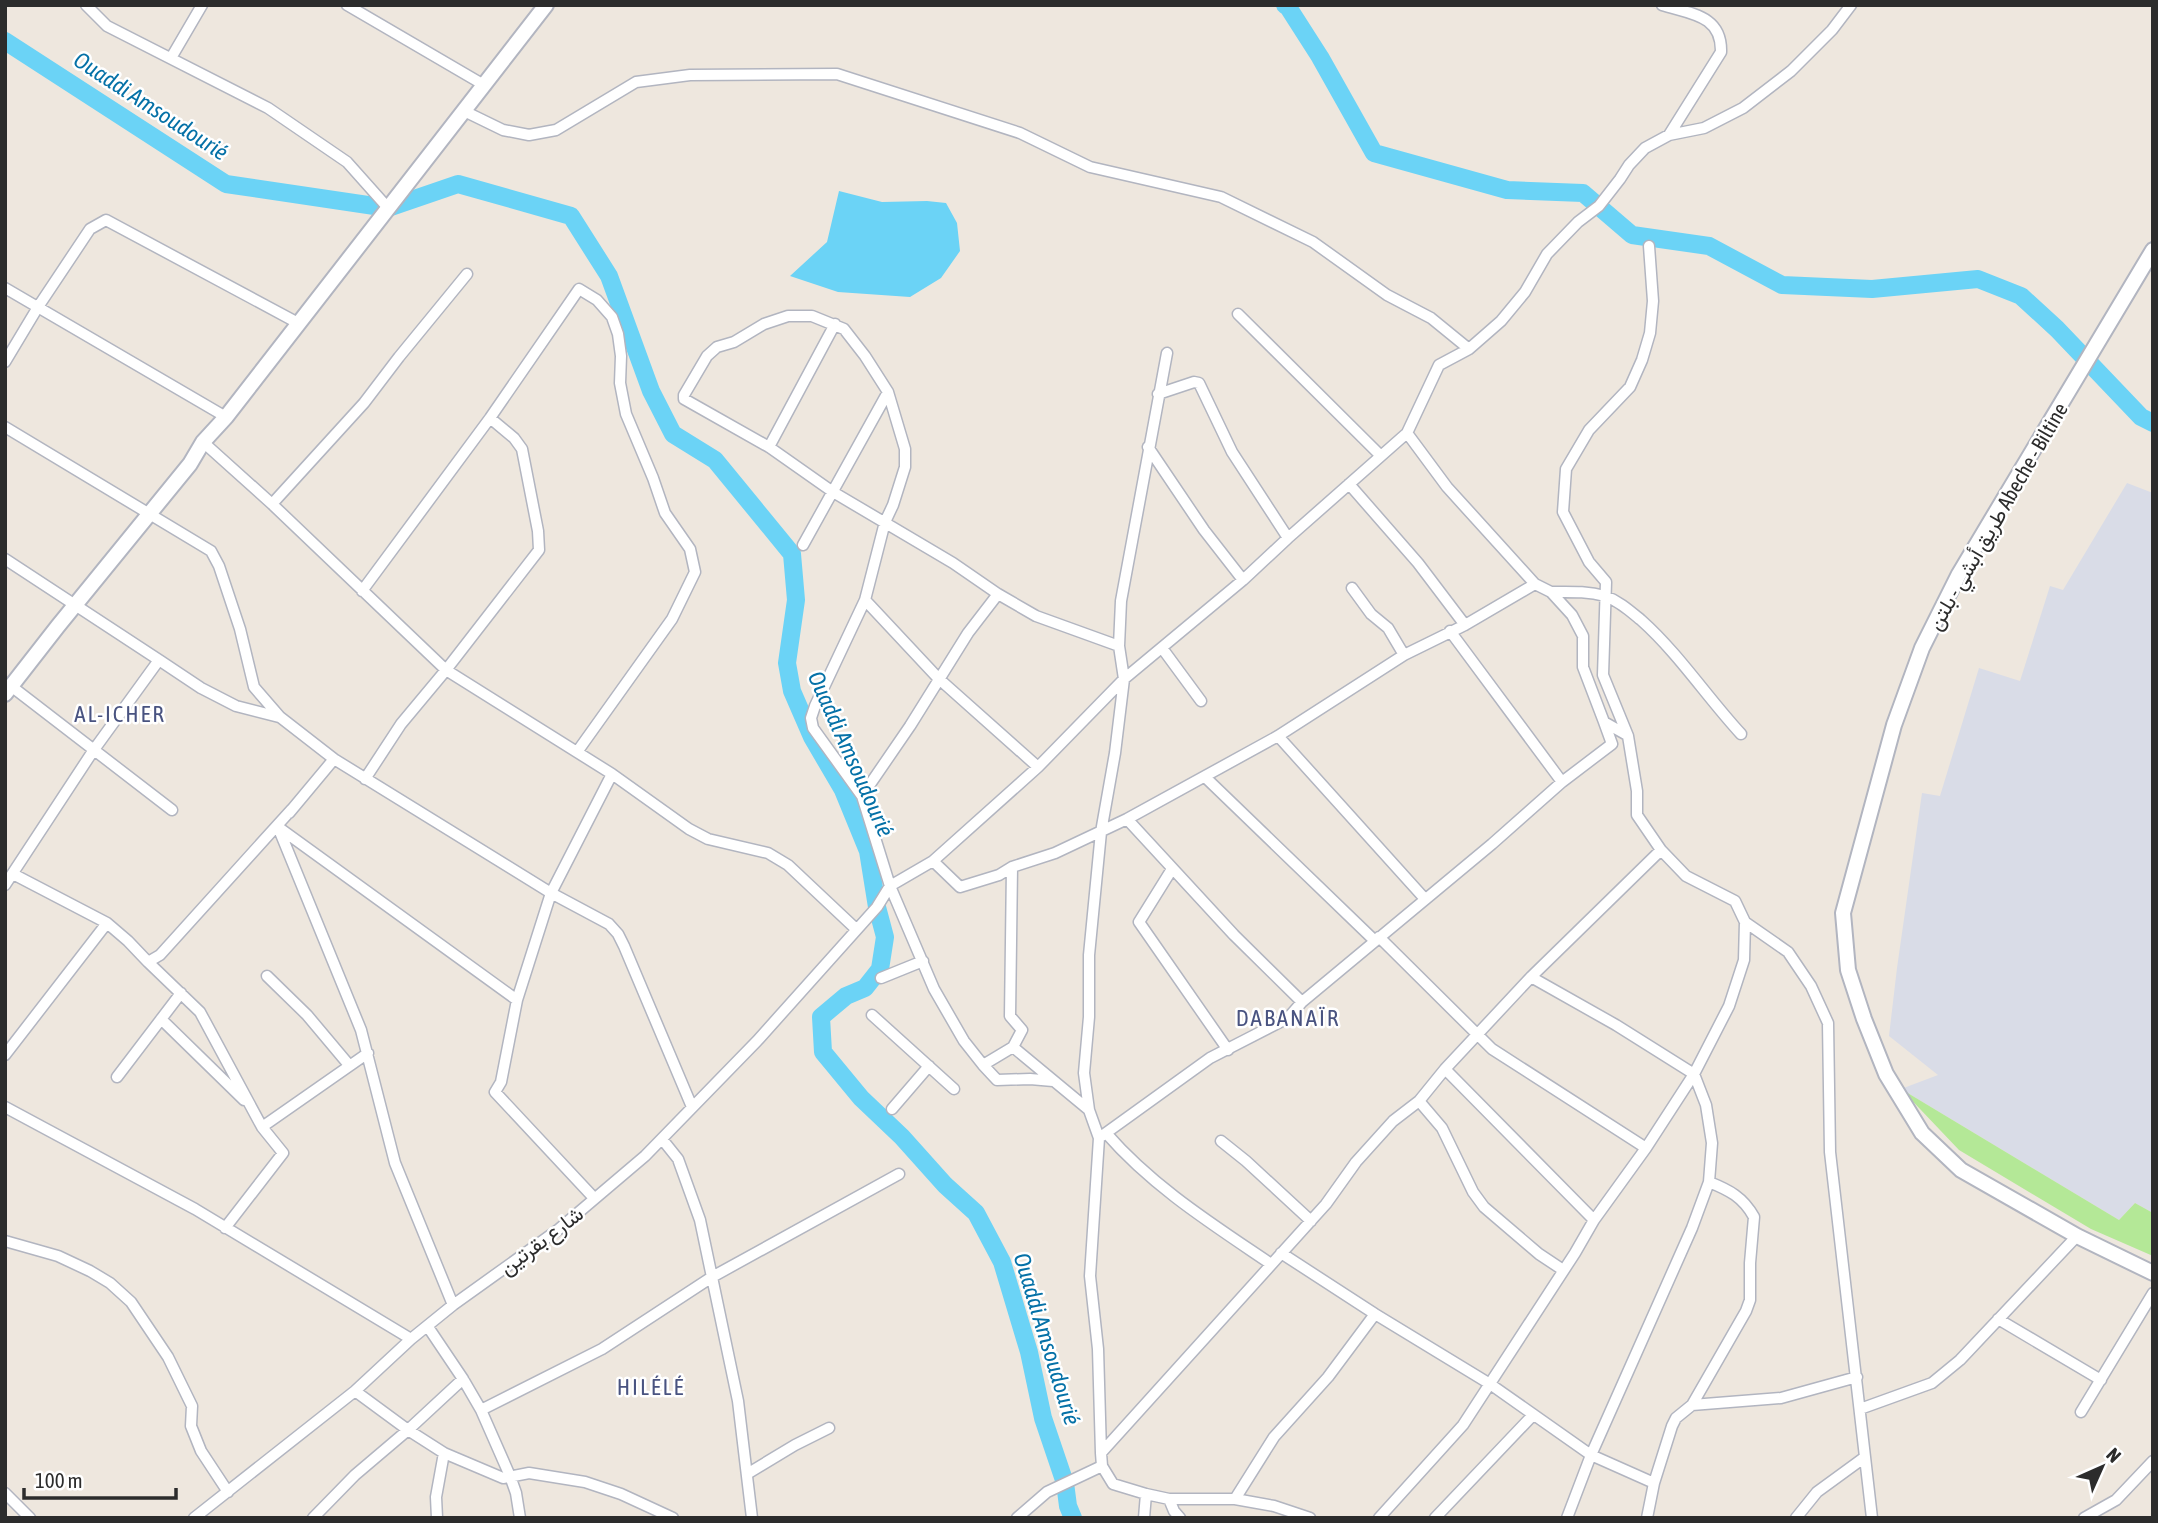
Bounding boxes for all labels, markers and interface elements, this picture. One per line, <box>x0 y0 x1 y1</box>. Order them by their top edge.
water label: Ouaddi Amsoudourié <box>69 46 233 166</box>
street label: طريق أبشي - بلتن Abeche - Biltine <box>1922 398 2077 637</box>
water label: Ouaddi Amsoudourié <box>803 667 899 841</box>
district label: AL-ICHER <box>74 701 166 727</box>
district label: DABANAÏR <box>1236 1005 1340 1031</box>
street label: شارع بقرتين <box>495 1201 589 1282</box>
water label: Ouaddi Amsoudourié <box>1008 1250 1086 1428</box>
district label: HILÉLÉ <box>617 1374 685 1400</box>
north arrow <box>2067 1432 2137 1502</box>
text: N <box>2102 1443 2126 1467</box>
scale bar <box>24 1456 177 1500</box>
text: 100 m <box>35 1468 83 1492</box>

